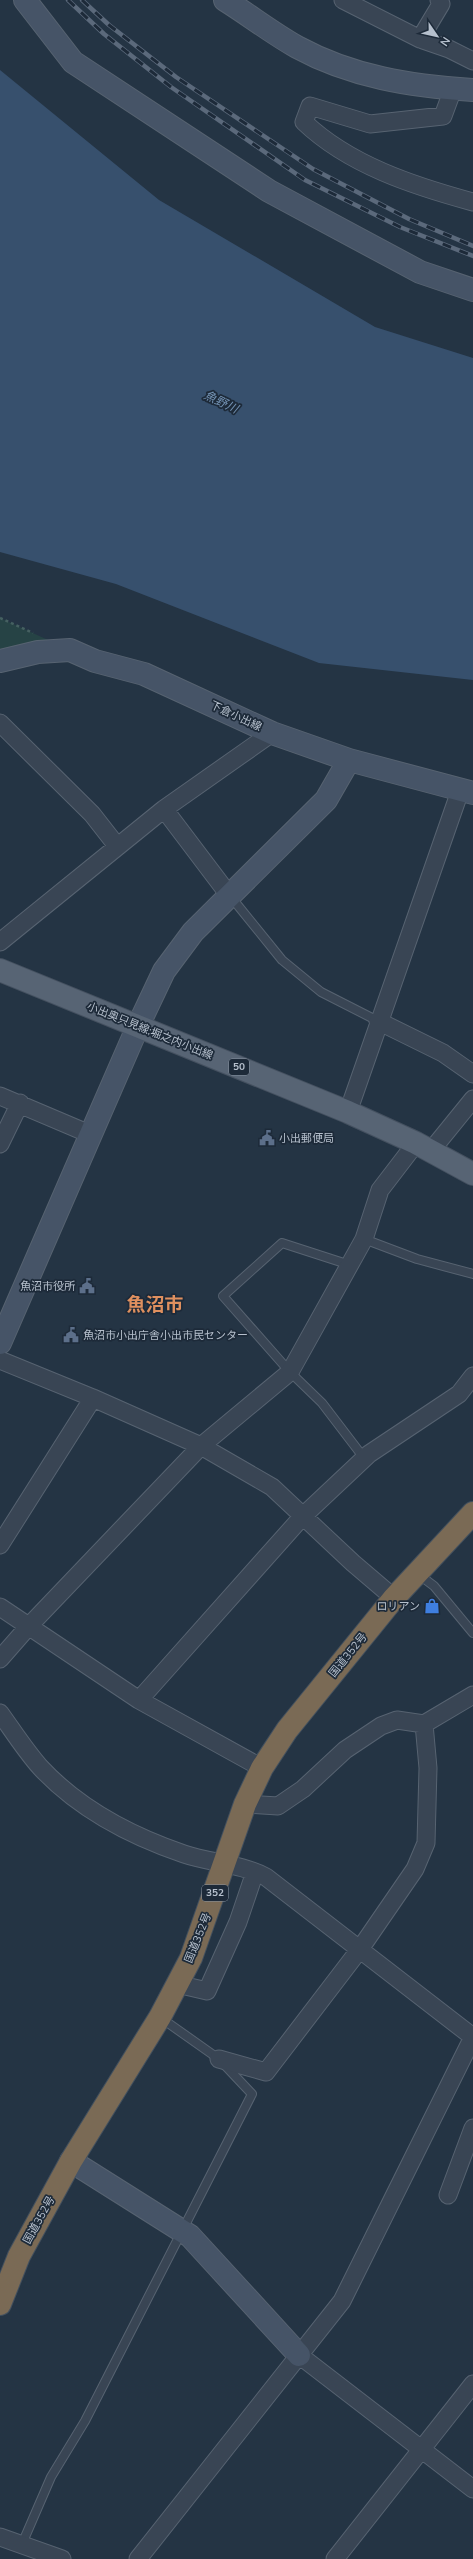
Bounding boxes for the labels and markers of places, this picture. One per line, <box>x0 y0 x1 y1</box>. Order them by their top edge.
public building icon: 小出郵便局 <box>258 1129 276 1147</box>
place label: 小出郵便局 <box>279 1131 334 1146</box>
public building icon: 魚沼市役所 <box>78 1277 96 1295</box>
place label: 魚沼市役所 <box>20 1279 76 1294</box>
public building icon: 魚沼市小出庁舎小出市民センター <box>62 1326 80 1344</box>
place label: 魚沼市小出庁舎小出市民センター <box>83 1328 248 1343</box>
shop icon: ロリアン <box>423 1597 441 1615</box>
place label: ロリアン <box>376 1599 420 1614</box>

